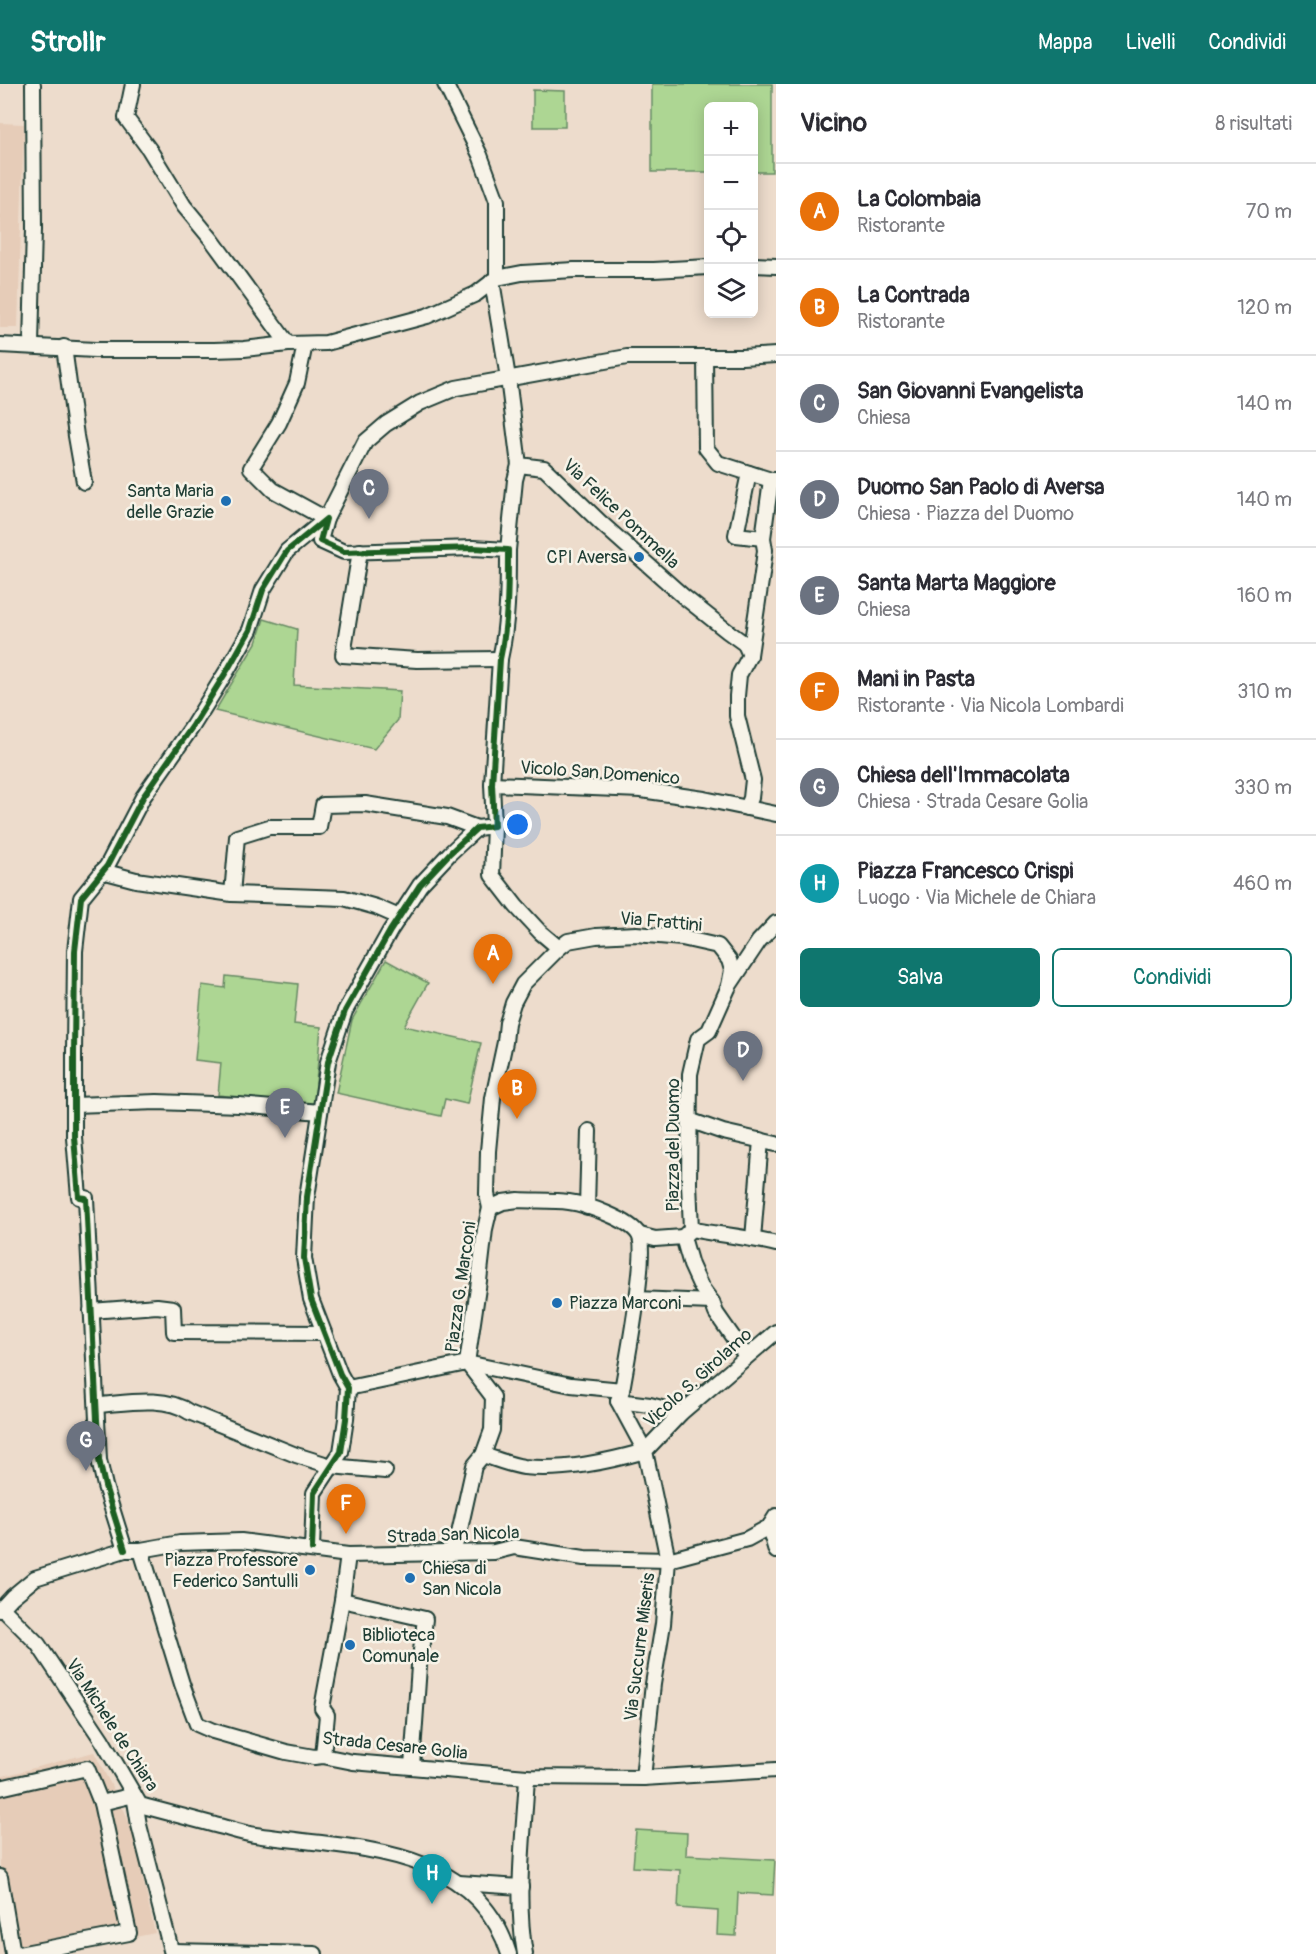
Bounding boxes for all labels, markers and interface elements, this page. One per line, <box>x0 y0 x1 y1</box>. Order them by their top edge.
text: Strollr <box>30 25 105 60</box>
text: Mappa <box>1038 29 1092 56</box>
text: Livelli <box>1125 29 1175 56</box>
text: Condividi <box>1208 29 1286 56</box>
map controls <box>704 102 758 318</box>
button: + <box>704 102 758 156</box>
text: Vicino <box>800 107 867 139</box>
text: 8 risultati <box>1215 111 1292 136</box>
button: − <box>704 156 758 210</box>
text: La Colombaia <box>857 185 981 213</box>
text: A <box>813 199 826 224</box>
text: 70 m <box>1246 199 1292 224</box>
button: locate <box>704 210 758 264</box>
text: Ristorante <box>857 213 945 238</box>
button: layers <box>704 264 758 318</box>
text: La Contrada <box>857 281 970 309</box>
text: B <box>814 295 825 320</box>
text: 120 m <box>1237 295 1292 320</box>
text: Ristorante <box>857 309 945 334</box>
text: San Giovanni Evangelista <box>857 377 1083 405</box>
text: C <box>813 391 826 416</box>
text: 140 m <box>1237 391 1292 416</box>
text: Chiesa <box>857 405 911 430</box>
street label: Via Felice Pommella <box>558 454 684 574</box>
pin: C <box>350 470 388 519</box>
text: Duomo San Paolo di Aversa <box>857 473 1105 501</box>
place label: Santa Maria delle Grazie <box>127 480 214 524</box>
text: D <box>813 487 826 512</box>
text: 140 m <box>1237 487 1292 512</box>
marker: Santa Maria delle Grazie <box>219 494 233 508</box>
text: Chiesa · Piazza del Duomo <box>857 501 1074 526</box>
place label: CPI Aversa <box>547 546 627 569</box>
marker: CPI Aversa <box>632 550 646 564</box>
text: Santa Marta Maggiore <box>857 569 1056 597</box>
text: E <box>814 583 825 608</box>
text: 160 m <box>1237 583 1292 608</box>
text: Chiesa <box>857 597 911 622</box>
text: Mani in Pasta <box>857 665 975 693</box>
text: F <box>813 679 826 704</box>
text: 310 m <box>1237 679 1292 704</box>
text: Ristorante · Via Nicola Lombardi <box>857 693 1124 718</box>
street label: Vicolo San Domenico <box>519 756 681 790</box>
text: Chiesa dell'Immacolata <box>857 761 1070 789</box>
text: G <box>813 775 826 800</box>
text: 330 m <box>1234 775 1292 800</box>
text: Chiesa · Strada Cesare Golia <box>857 789 1088 814</box>
your location <box>503 810 532 839</box>
text: Piazza Francesco Crispi <box>857 857 1073 885</box>
text: H <box>813 871 826 896</box>
text: 460 m <box>1233 871 1292 896</box>
text: Luogo · Via Michele de Chiara <box>857 885 1096 910</box>
street label: Via Frattini <box>619 907 703 937</box>
pin: A <box>474 934 512 984</box>
button: Salva <box>800 948 1040 1007</box>
button: Condividi <box>1052 948 1292 1007</box>
pin: D <box>724 1032 762 1081</box>
pin: B <box>498 1070 536 1119</box>
street label: Piazza del Duomo <box>662 1078 685 1212</box>
pin: E <box>266 1088 304 1138</box>
street label: Piazza G. Marconi <box>440 1220 482 1354</box>
place label: Piazza Marconi <box>569 1292 681 1315</box>
marker: Piazza Marconi <box>550 1296 564 1310</box>
street label: Vicolo S. Girolamo <box>639 1323 757 1433</box>
pin: G <box>66 1422 106 1471</box>
pin: F <box>326 1484 366 1534</box>
street label: Strada San Nicola <box>386 1521 520 1549</box>
place label: Piazza Professore Federico Santulli <box>164 1549 298 1593</box>
place label: Chiesa di San Nicola <box>422 1557 501 1601</box>
marker: Piazza Professore Federico Santulli <box>303 1563 317 1577</box>
marker: Chiesa di San Nicola <box>403 1571 417 1585</box>
street label: Via Succurre Miseris <box>619 1572 661 1722</box>
place label: Biblioteca Comunale <box>362 1624 439 1668</box>
marker: Biblioteca Comunale <box>343 1638 357 1652</box>
street label: Via Michele de Chiara <box>60 1654 164 1796</box>
street label: Strada Cesare Golia <box>321 1727 469 1765</box>
pin: H <box>412 1854 452 1904</box>

